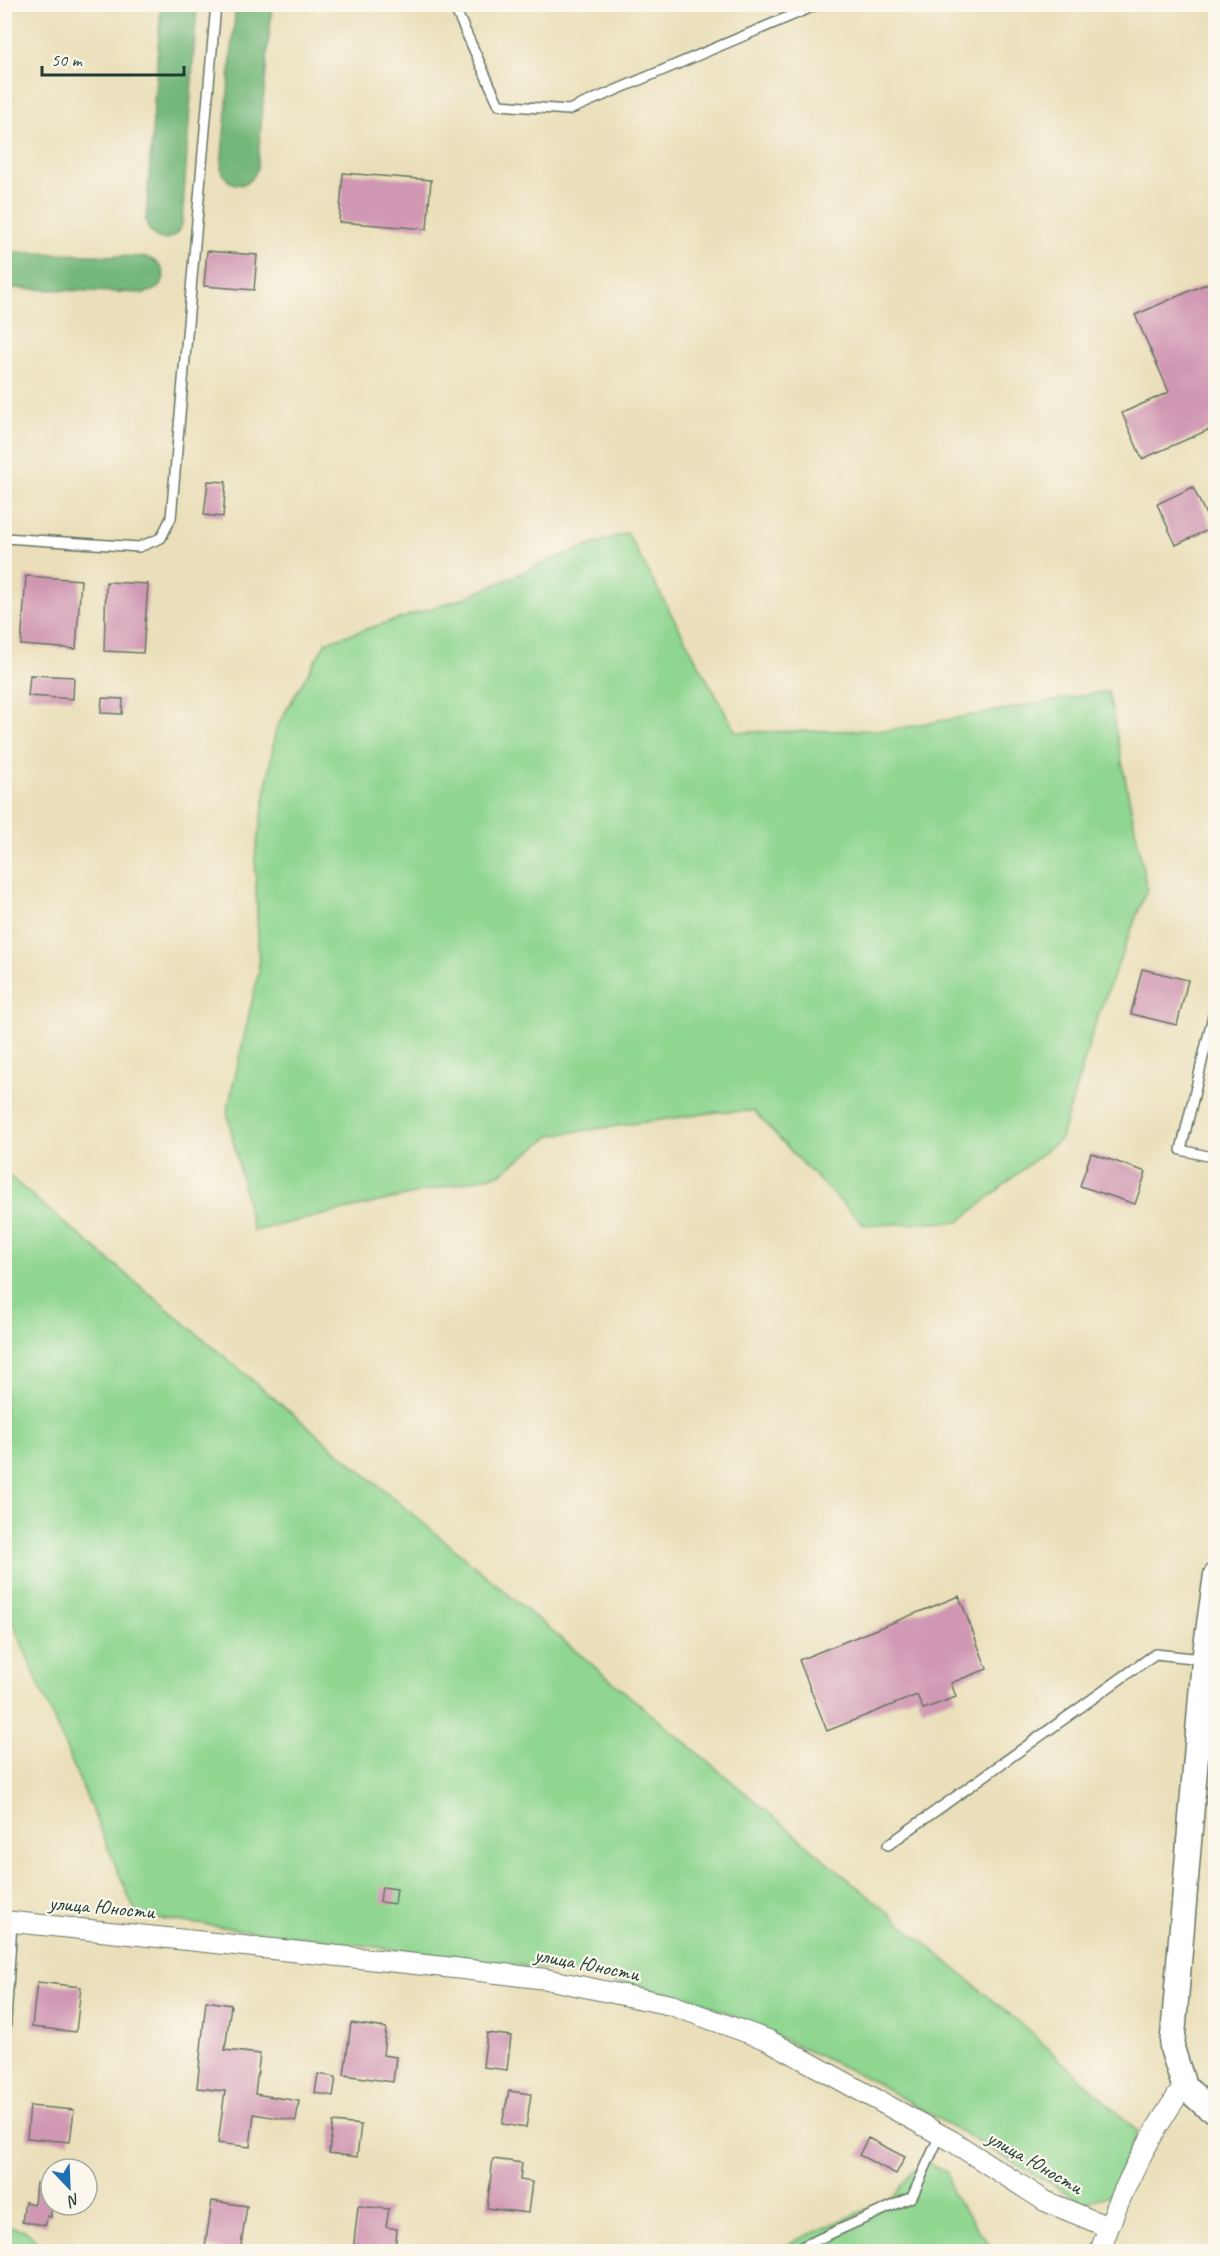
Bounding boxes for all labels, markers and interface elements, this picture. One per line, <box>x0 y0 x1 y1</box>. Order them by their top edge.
scale bar <box>42 39 184 77</box>
text: 50 m <box>51 49 84 71</box>
street label: улица Юности <box>46 1889 158 1925</box>
street label: улица Юности <box>530 1941 643 1987</box>
street label: улица Юности <box>981 2123 1089 2201</box>
north arrow <box>39 2157 99 2217</box>
text: N <box>63 2189 83 2212</box>

